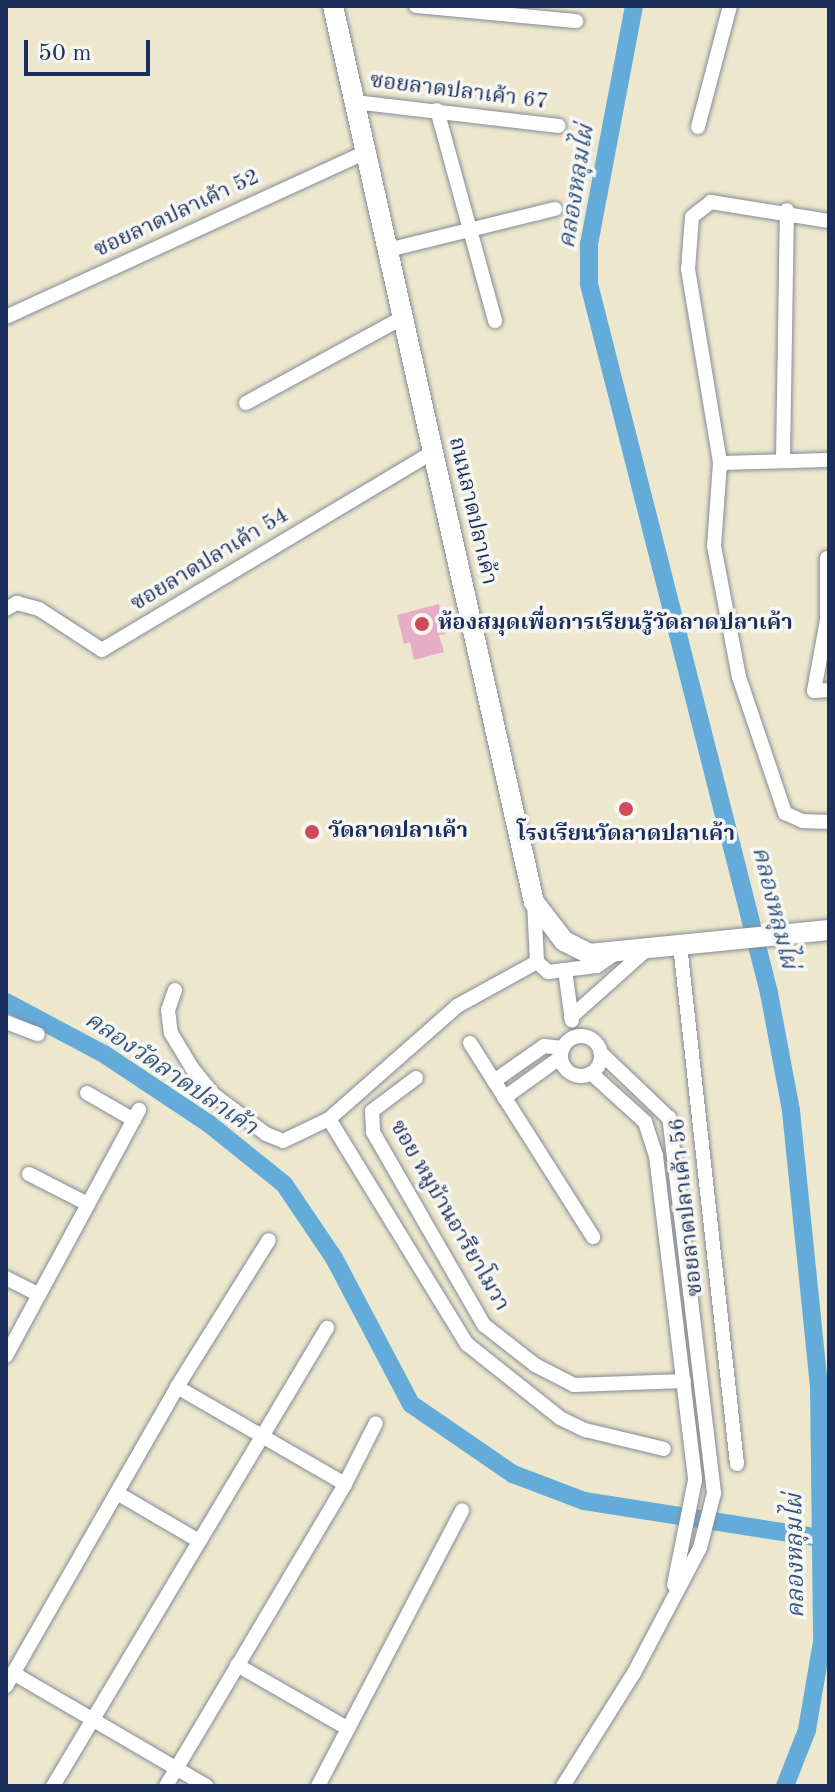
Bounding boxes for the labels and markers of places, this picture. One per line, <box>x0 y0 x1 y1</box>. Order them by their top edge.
place label: ห้องสมุดเพื่อการเรียนรู้วัดลาดปลาเค้า <box>438 611 793 637</box>
marker: ห้องสมุดเพื่อการเรียนรู้วัดลาดปลาเค้า <box>413 615 431 633</box>
marker: โรงเรียนวัดลาดปลาเค้า <box>617 800 635 818</box>
place label: วัดลาดปลาเค้า <box>328 819 468 845</box>
place label: โรงเรียนวัดลาดปลาเค้า <box>517 822 735 848</box>
marker: วัดลาดปลาเค้า <box>303 823 321 841</box>

